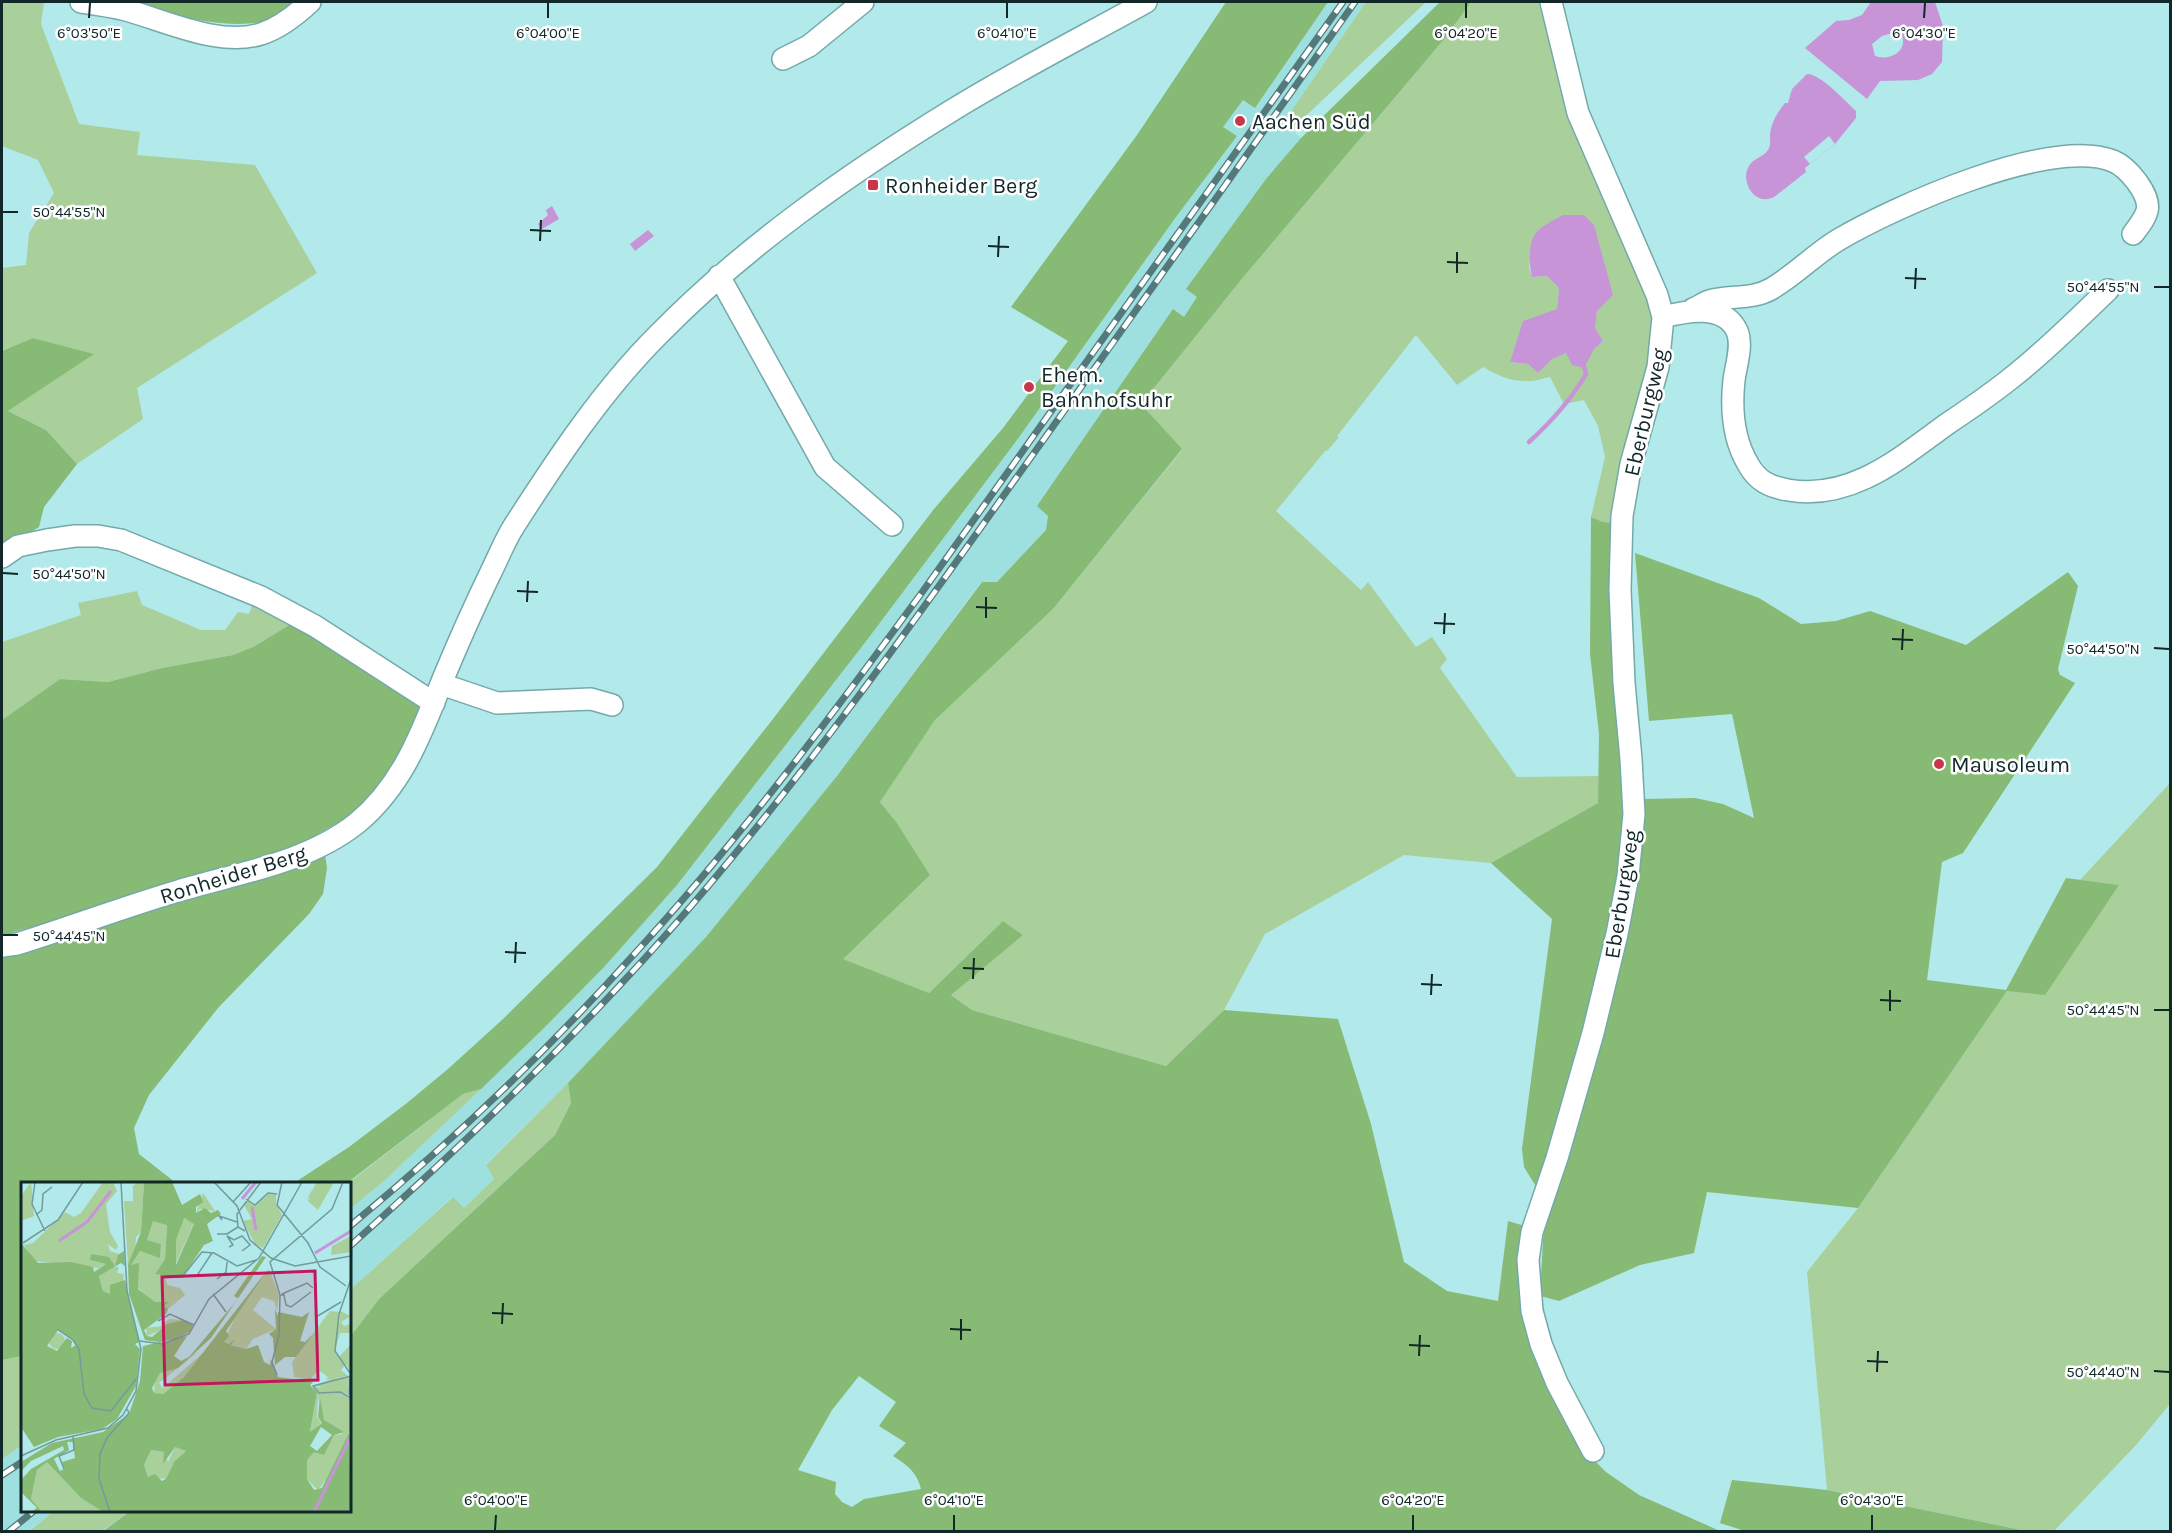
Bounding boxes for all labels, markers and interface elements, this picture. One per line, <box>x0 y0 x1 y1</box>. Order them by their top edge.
text: 6°03'50"E <box>57 24 121 42</box>
text: 6°04'00"E <box>516 24 580 42</box>
text: 6°04'10"E <box>977 24 1037 42</box>
text: 6°04'20"E <box>1434 24 1498 42</box>
text: 6°04'30"E <box>1892 24 1956 42</box>
place label: Aachen Süd <box>1252 109 1371 135</box>
marker: Aachen Süd <box>1233 114 1247 128</box>
place label: Ronheider Berg <box>885 173 1038 199</box>
marker: Ronheider Berg <box>866 178 880 192</box>
text: 50°44'55"N <box>32 203 106 221</box>
text: 50°44'55"N <box>2066 278 2140 296</box>
street label: Eberburgweg <box>1619 345 1673 479</box>
place label: Ehem. Bahnhofsuhr <box>1041 362 1172 413</box>
marker: Ehem. Bahnhofsuhr <box>1022 380 1036 394</box>
text: 50°44'50"N <box>32 565 106 583</box>
text: 50°44'50"N <box>2066 640 2140 658</box>
place label: Mausoleum <box>1951 752 2070 778</box>
marker: Mausoleum <box>1932 757 1946 771</box>
street label: Eberburgweg <box>1599 827 1645 961</box>
street label: Ronheider Berg <box>157 840 311 910</box>
text: 50°44'45"N <box>33 927 105 945</box>
text: 50°44'45"N <box>2067 1001 2139 1019</box>
inset map <box>21 1182 351 1512</box>
text: 50°44'40"N <box>2066 1363 2140 1381</box>
text: 6°04'00"E <box>464 1491 528 1509</box>
text: 6°04'10"E <box>924 1491 984 1509</box>
text: 6°04'20"E <box>1381 1491 1445 1509</box>
text: 6°04'30"E <box>1840 1491 1904 1509</box>

